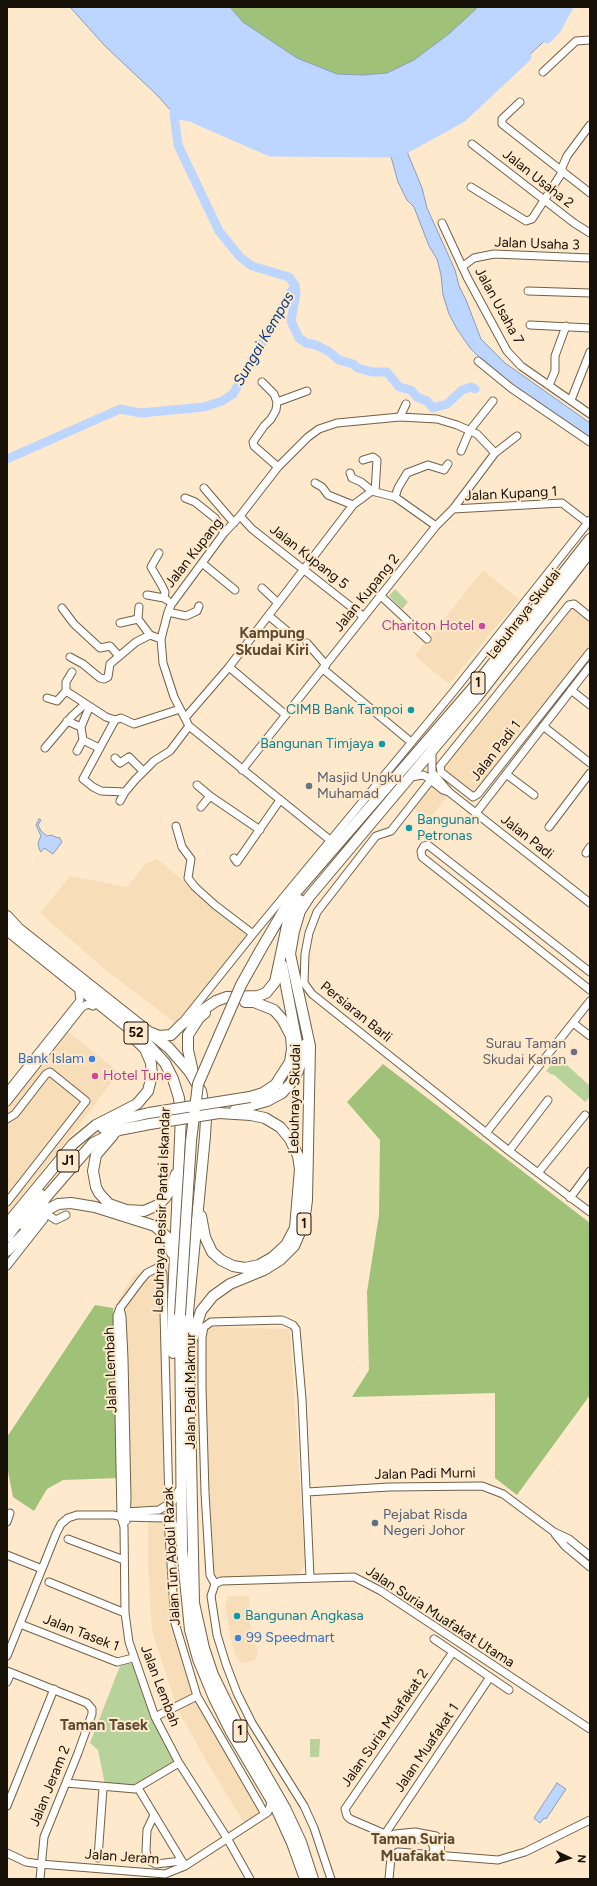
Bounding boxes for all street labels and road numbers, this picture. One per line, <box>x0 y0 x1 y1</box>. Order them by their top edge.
street label: Jalan Usaha 2 <box>499 146 577 212</box>
street label: Jalan Usaha 3 <box>494 234 580 254</box>
street label: Jalan Usaha 7 <box>471 265 527 347</box>
street label: Jalan Kupang 1 <box>464 483 558 505</box>
street label: Jalan Kupang <box>162 515 226 591</box>
street label: Jalan Kupang 5 <box>266 521 352 593</box>
street label: Jalan Kupang 2 <box>331 551 403 635</box>
street label: Lebuhraya Skudai <box>483 565 565 663</box>
road number: 1 <box>471 672 485 694</box>
street label: Jalan Padi 1 <box>467 718 525 784</box>
street label: Jalan Padi <box>497 811 557 863</box>
street label: Persiaran Barli <box>317 978 395 1046</box>
road number: 52 <box>124 1022 148 1044</box>
street label: Lebuhraya Skudai <box>286 1044 304 1154</box>
street label: Lebuhraya Pesisir Pantai Iskandar <box>150 1107 174 1313</box>
road number: J1 <box>57 1150 79 1172</box>
road number: 1 <box>297 1213 311 1235</box>
street label: Jalan Lembah <box>101 1327 121 1413</box>
street label: Jalan Padi Makmur <box>183 1333 199 1449</box>
street label: Jalan Padi Murni <box>374 1465 476 1483</box>
street label: Jalan Tun Abdul Razak <box>160 1486 184 1626</box>
street label: Jalan Suria Muafakat Utama <box>363 1563 517 1671</box>
street label: Jalan Tasek 1 <box>41 1611 121 1655</box>
street label: Jalan Lembah <box>137 1643 183 1729</box>
street label: Jalan Suria Muafakat 2 <box>338 1666 432 1790</box>
street label: Jalan Muafakat 1 <box>391 1701 463 1795</box>
road number: 1 <box>233 1720 247 1742</box>
street label: Jalan Jeram 2 <box>26 1743 74 1829</box>
street label: Jalan Jeram <box>84 1846 160 1868</box>

